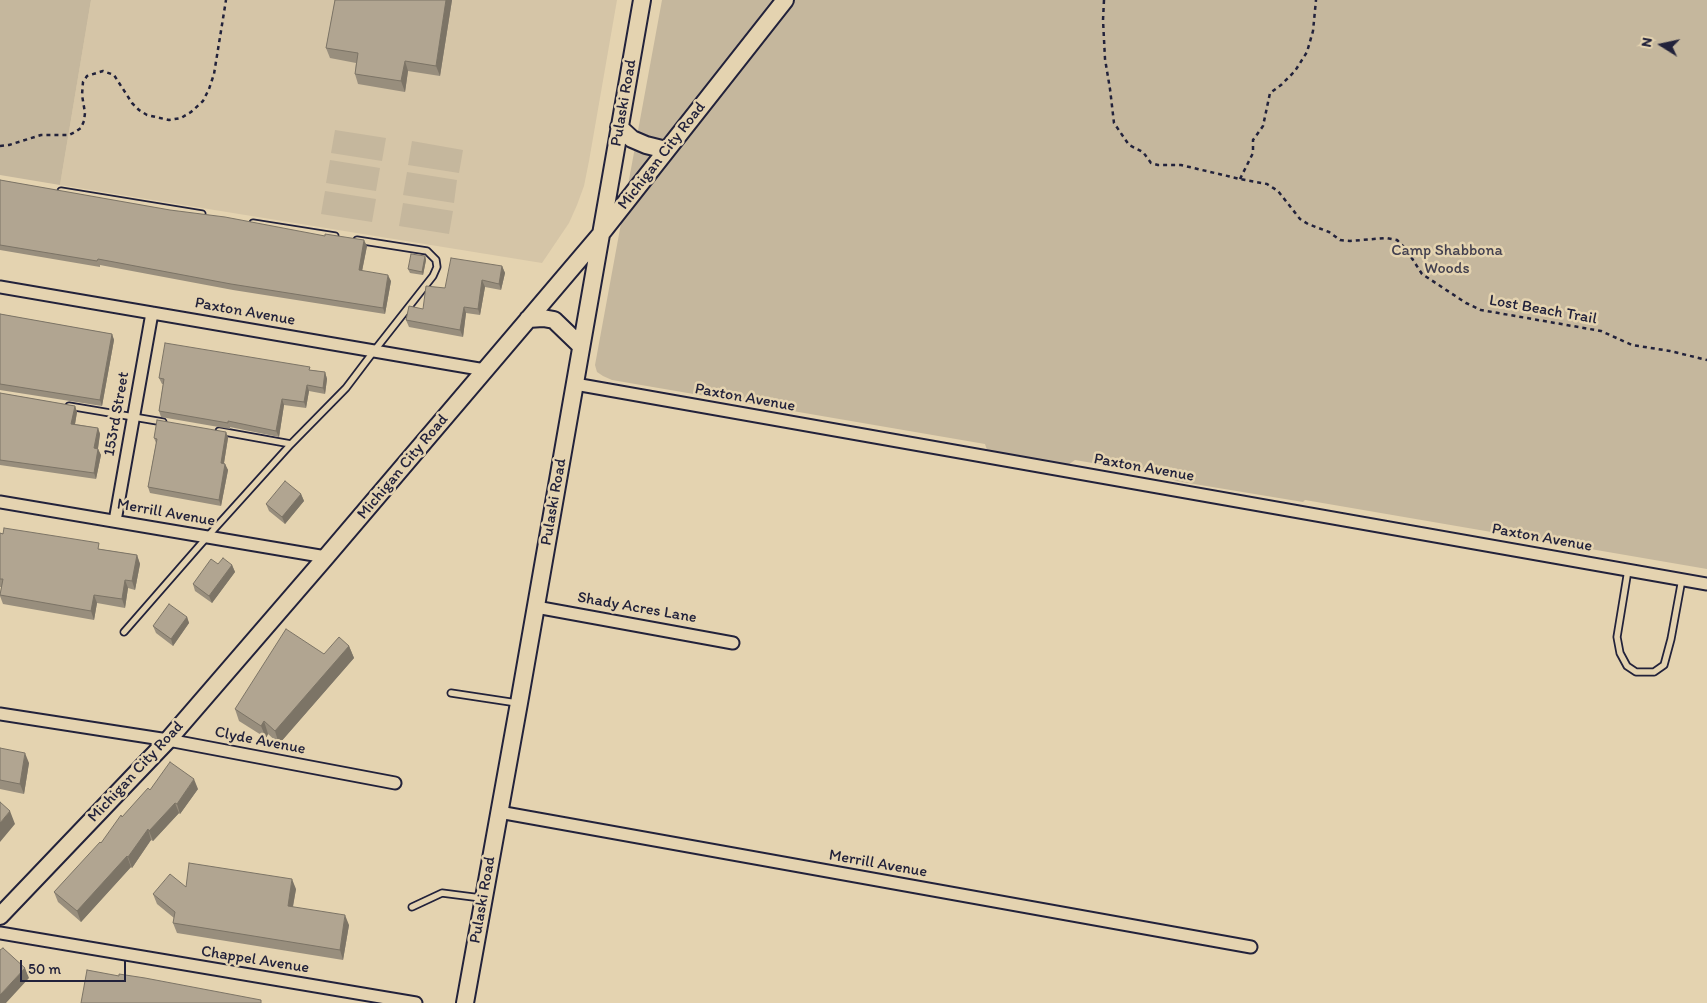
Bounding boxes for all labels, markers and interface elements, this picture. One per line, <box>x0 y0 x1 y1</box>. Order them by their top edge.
north arrow <box>1637 20 1687 70</box>
text: N <box>1638 36 1656 48</box>
street label: Pulaski Road <box>607 58 641 148</box>
street label: Michigan City Road <box>614 98 710 214</box>
park label: Camp Shabbona Woods <box>1391 241 1503 279</box>
street label: Lost Beach Trail <box>1488 291 1598 329</box>
street label: Paxton Avenue <box>193 294 297 330</box>
street label: 153rd Street <box>100 370 134 458</box>
street label: Paxton Avenue <box>693 380 797 416</box>
street label: Michigan City Road <box>353 410 453 524</box>
street label: Paxton Avenue <box>1092 450 1196 486</box>
street label: Pulaski Road <box>537 457 571 547</box>
street label: Merrill Avenue <box>115 495 217 531</box>
street label: Paxton Avenue <box>1490 520 1594 556</box>
street label: Shady Acres Lane <box>576 588 698 628</box>
street label: Michigan City Road <box>84 717 188 827</box>
street label: Clyde Avenue <box>213 723 307 759</box>
street label: Merrill Avenue <box>827 846 929 882</box>
street label: Pulaski Road <box>466 855 500 945</box>
street label: Chappel Avenue <box>199 942 311 978</box>
scale bar <box>22 950 129 982</box>
text: 50 m <box>28 960 61 978</box>

